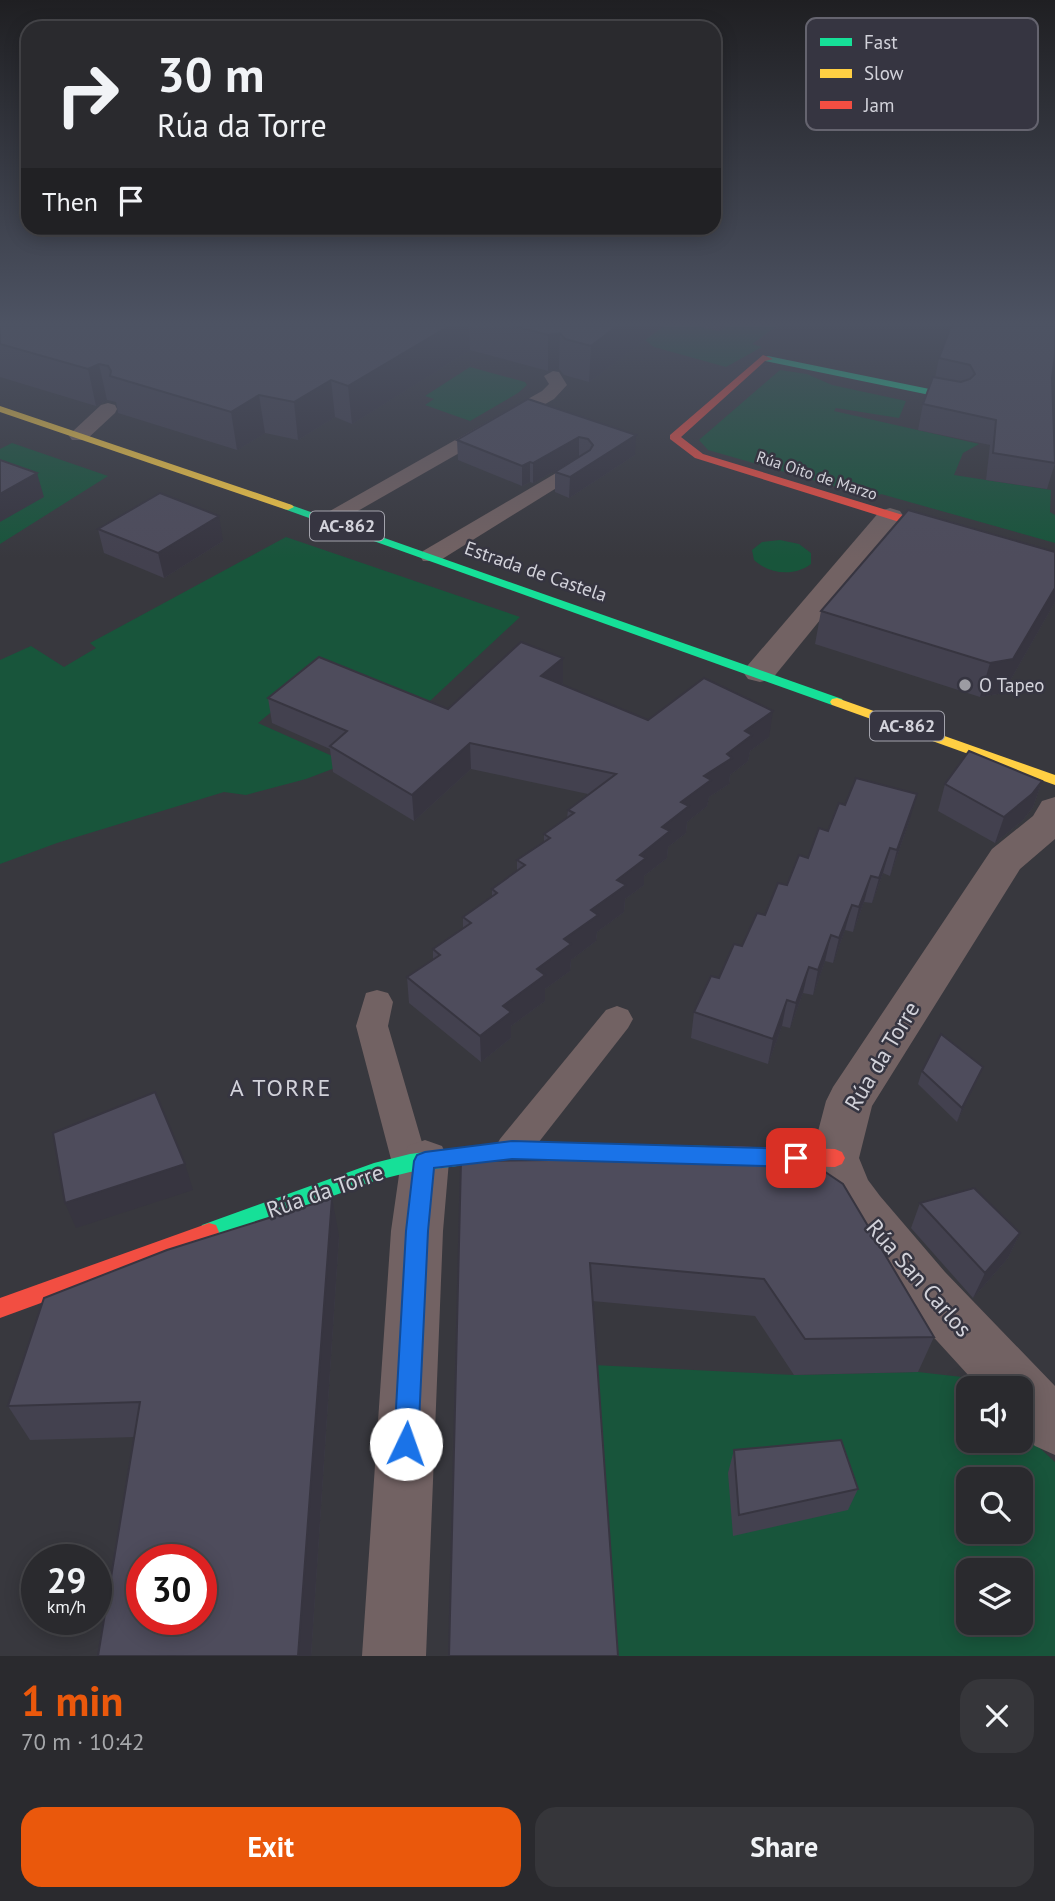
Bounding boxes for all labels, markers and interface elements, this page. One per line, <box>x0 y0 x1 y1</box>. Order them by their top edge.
legend <box>806 18 1038 130</box>
text: Fast <box>864 30 898 54</box>
text: 30 m <box>157 42 264 106</box>
icon: right <box>42 49 133 140</box>
text: Slow <box>864 61 904 85</box>
text: Jam <box>863 93 894 117</box>
text: Rúa da Torre <box>157 104 327 146</box>
icon: arrive <box>112 182 150 220</box>
text: Then <box>42 185 98 218</box>
street label: Rúa Oito de Marzo <box>754 446 880 504</box>
road number: AC-862 <box>310 512 384 540</box>
street label: Estrada de Castela <box>462 535 610 607</box>
place label: O Tapeo <box>979 673 1044 697</box>
marker: O Tapeo <box>957 677 973 693</box>
road number: AC-862 <box>870 712 944 740</box>
street label: Rúa da Torre <box>838 996 925 1116</box>
district label: A TORRE <box>230 1072 332 1103</box>
pin <box>766 1128 826 1188</box>
icon: arrive <box>777 1139 815 1177</box>
street label: Rúa da Torre <box>262 1157 387 1224</box>
street label: Rúa San Carlos <box>860 1213 978 1342</box>
map controls <box>956 1376 1033 1635</box>
button: sound <box>956 1376 1033 1453</box>
position arrow <box>369 1407 443 1481</box>
button: search <box>956 1467 1033 1544</box>
speed limit sign: 30 <box>126 1544 217 1635</box>
text: 29 <box>47 1557 86 1603</box>
button: layers <box>956 1558 1033 1635</box>
text: km/h <box>47 1595 86 1618</box>
text: 1 min <box>21 1673 123 1728</box>
button: close <box>960 1679 1034 1753</box>
text: 70 m · 10:42 <box>21 1727 145 1756</box>
button: Exit <box>21 1807 521 1887</box>
button: Share <box>535 1807 1034 1887</box>

